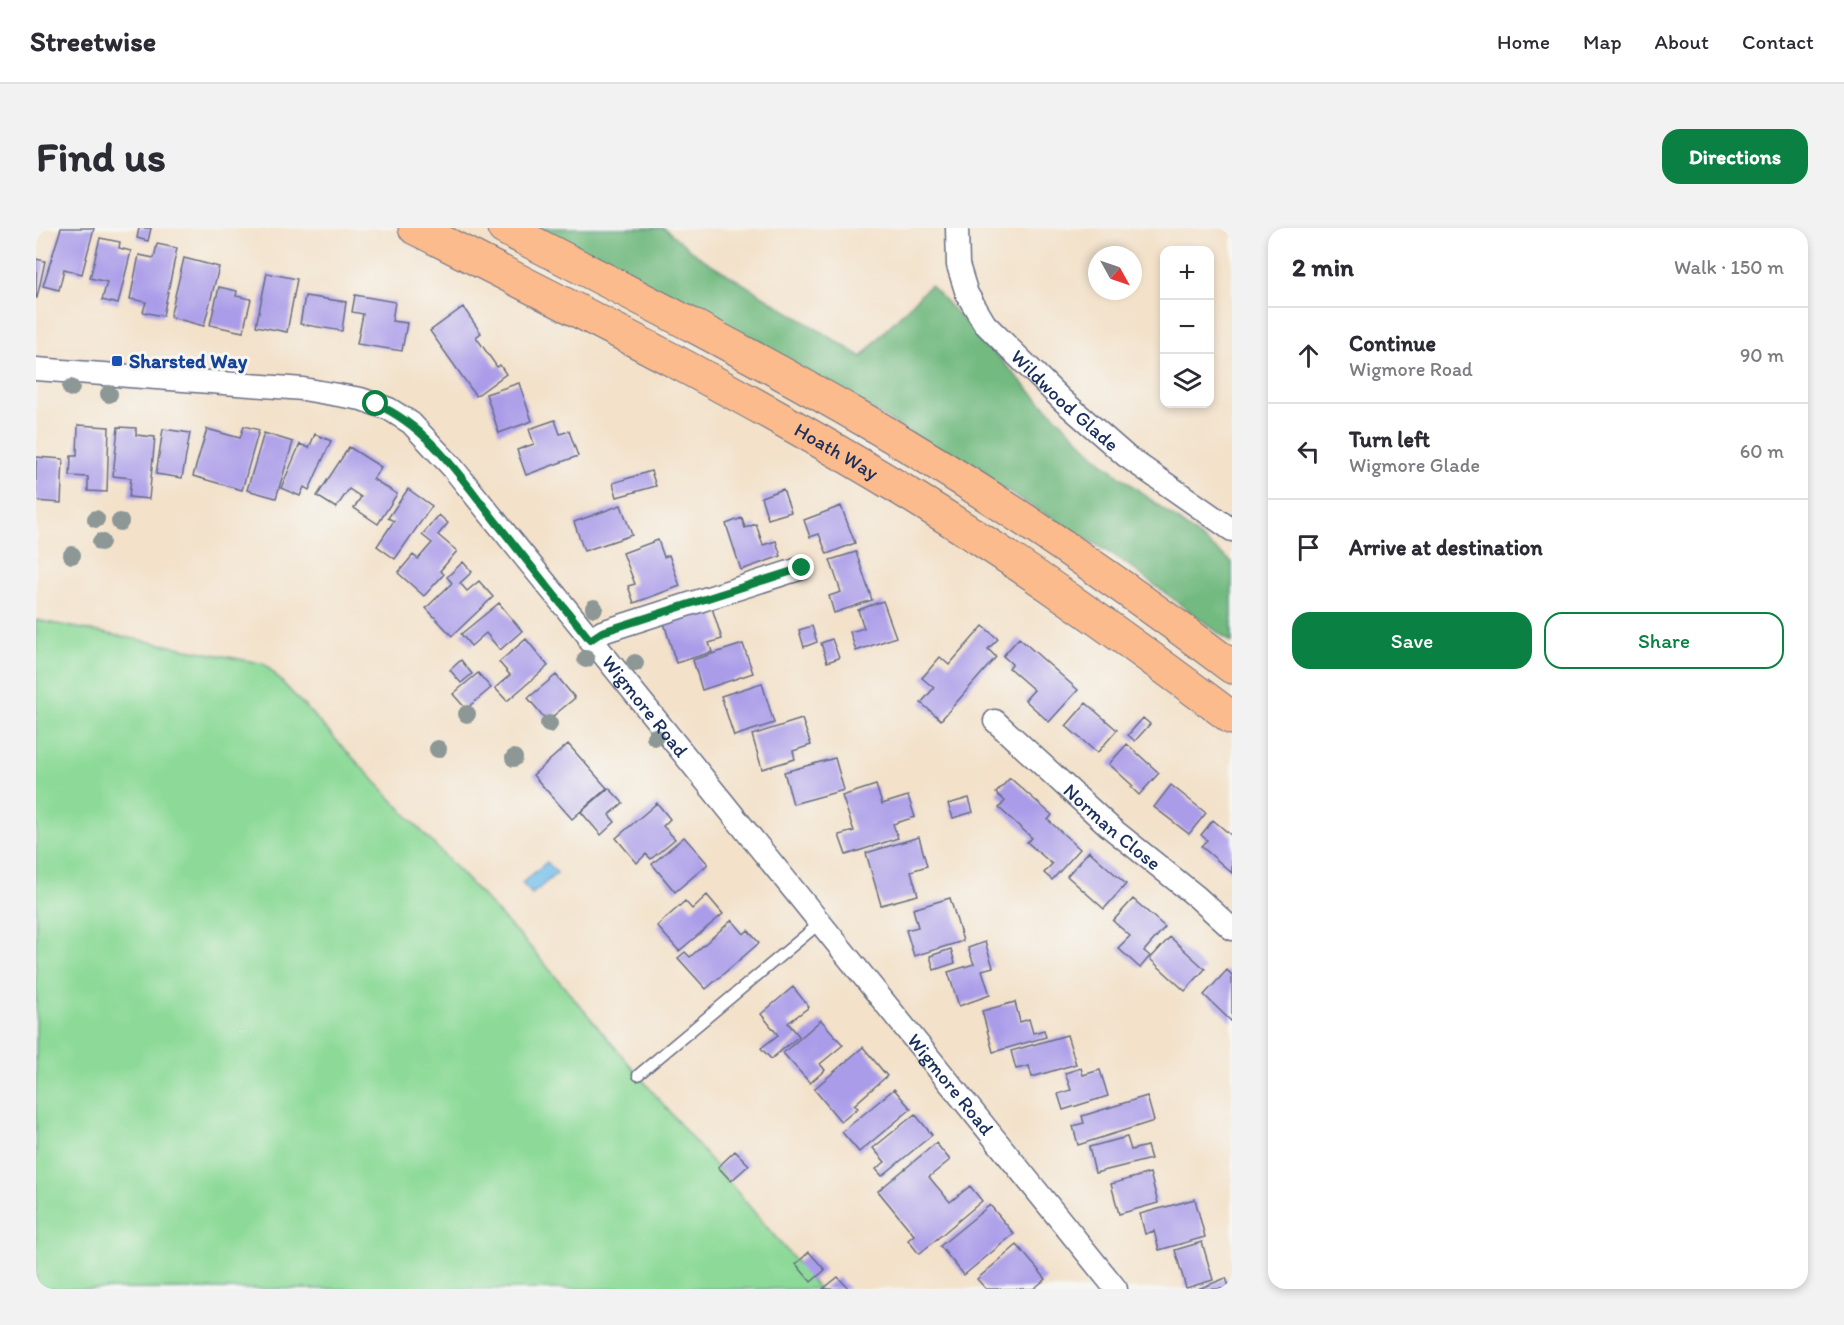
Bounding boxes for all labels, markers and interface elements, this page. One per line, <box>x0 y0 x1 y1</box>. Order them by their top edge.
text: Streetwise <box>30 24 156 58</box>
text: Home <box>1497 29 1550 54</box>
text: Map <box>1583 29 1622 54</box>
text: About <box>1655 29 1709 54</box>
text: Contact <box>1742 29 1814 54</box>
button: Directions <box>1662 129 1808 184</box>
text: Find us <box>36 131 166 182</box>
north arrow <box>1088 246 1142 300</box>
map controls <box>1160 246 1214 408</box>
button: + <box>1160 246 1214 300</box>
text: 2 min <box>1292 251 1354 283</box>
text: Walk · 150 m <box>1674 255 1784 279</box>
button: − <box>1160 300 1214 354</box>
text: Continue <box>1349 330 1436 357</box>
icon: ahead <box>1292 339 1325 372</box>
text: 90 m <box>1740 343 1784 367</box>
street label: Wildwood Glade <box>1006 345 1124 456</box>
place label: Sharsted Way <box>129 349 248 374</box>
marker: Sharsted Way <box>110 354 124 368</box>
button: layers <box>1160 354 1214 408</box>
text: Wigmore Road <box>1349 357 1473 381</box>
route start <box>362 390 388 416</box>
street label: Hoath Way <box>790 417 883 485</box>
text: Turn left <box>1349 426 1430 453</box>
icon: left <box>1292 435 1325 468</box>
text: 60 m <box>1740 439 1784 463</box>
text: Wigmore Glade <box>1349 453 1480 477</box>
icon: arrive <box>1292 531 1325 564</box>
text: Arrive at destination <box>1349 534 1543 561</box>
route end <box>788 554 814 580</box>
button: Save <box>1292 612 1532 669</box>
button: Share <box>1544 612 1784 669</box>
street label: Wigmore Road <box>597 650 693 762</box>
street label: Norman Close <box>1059 778 1166 875</box>
street label: Wigmore Road <box>902 1028 999 1140</box>

